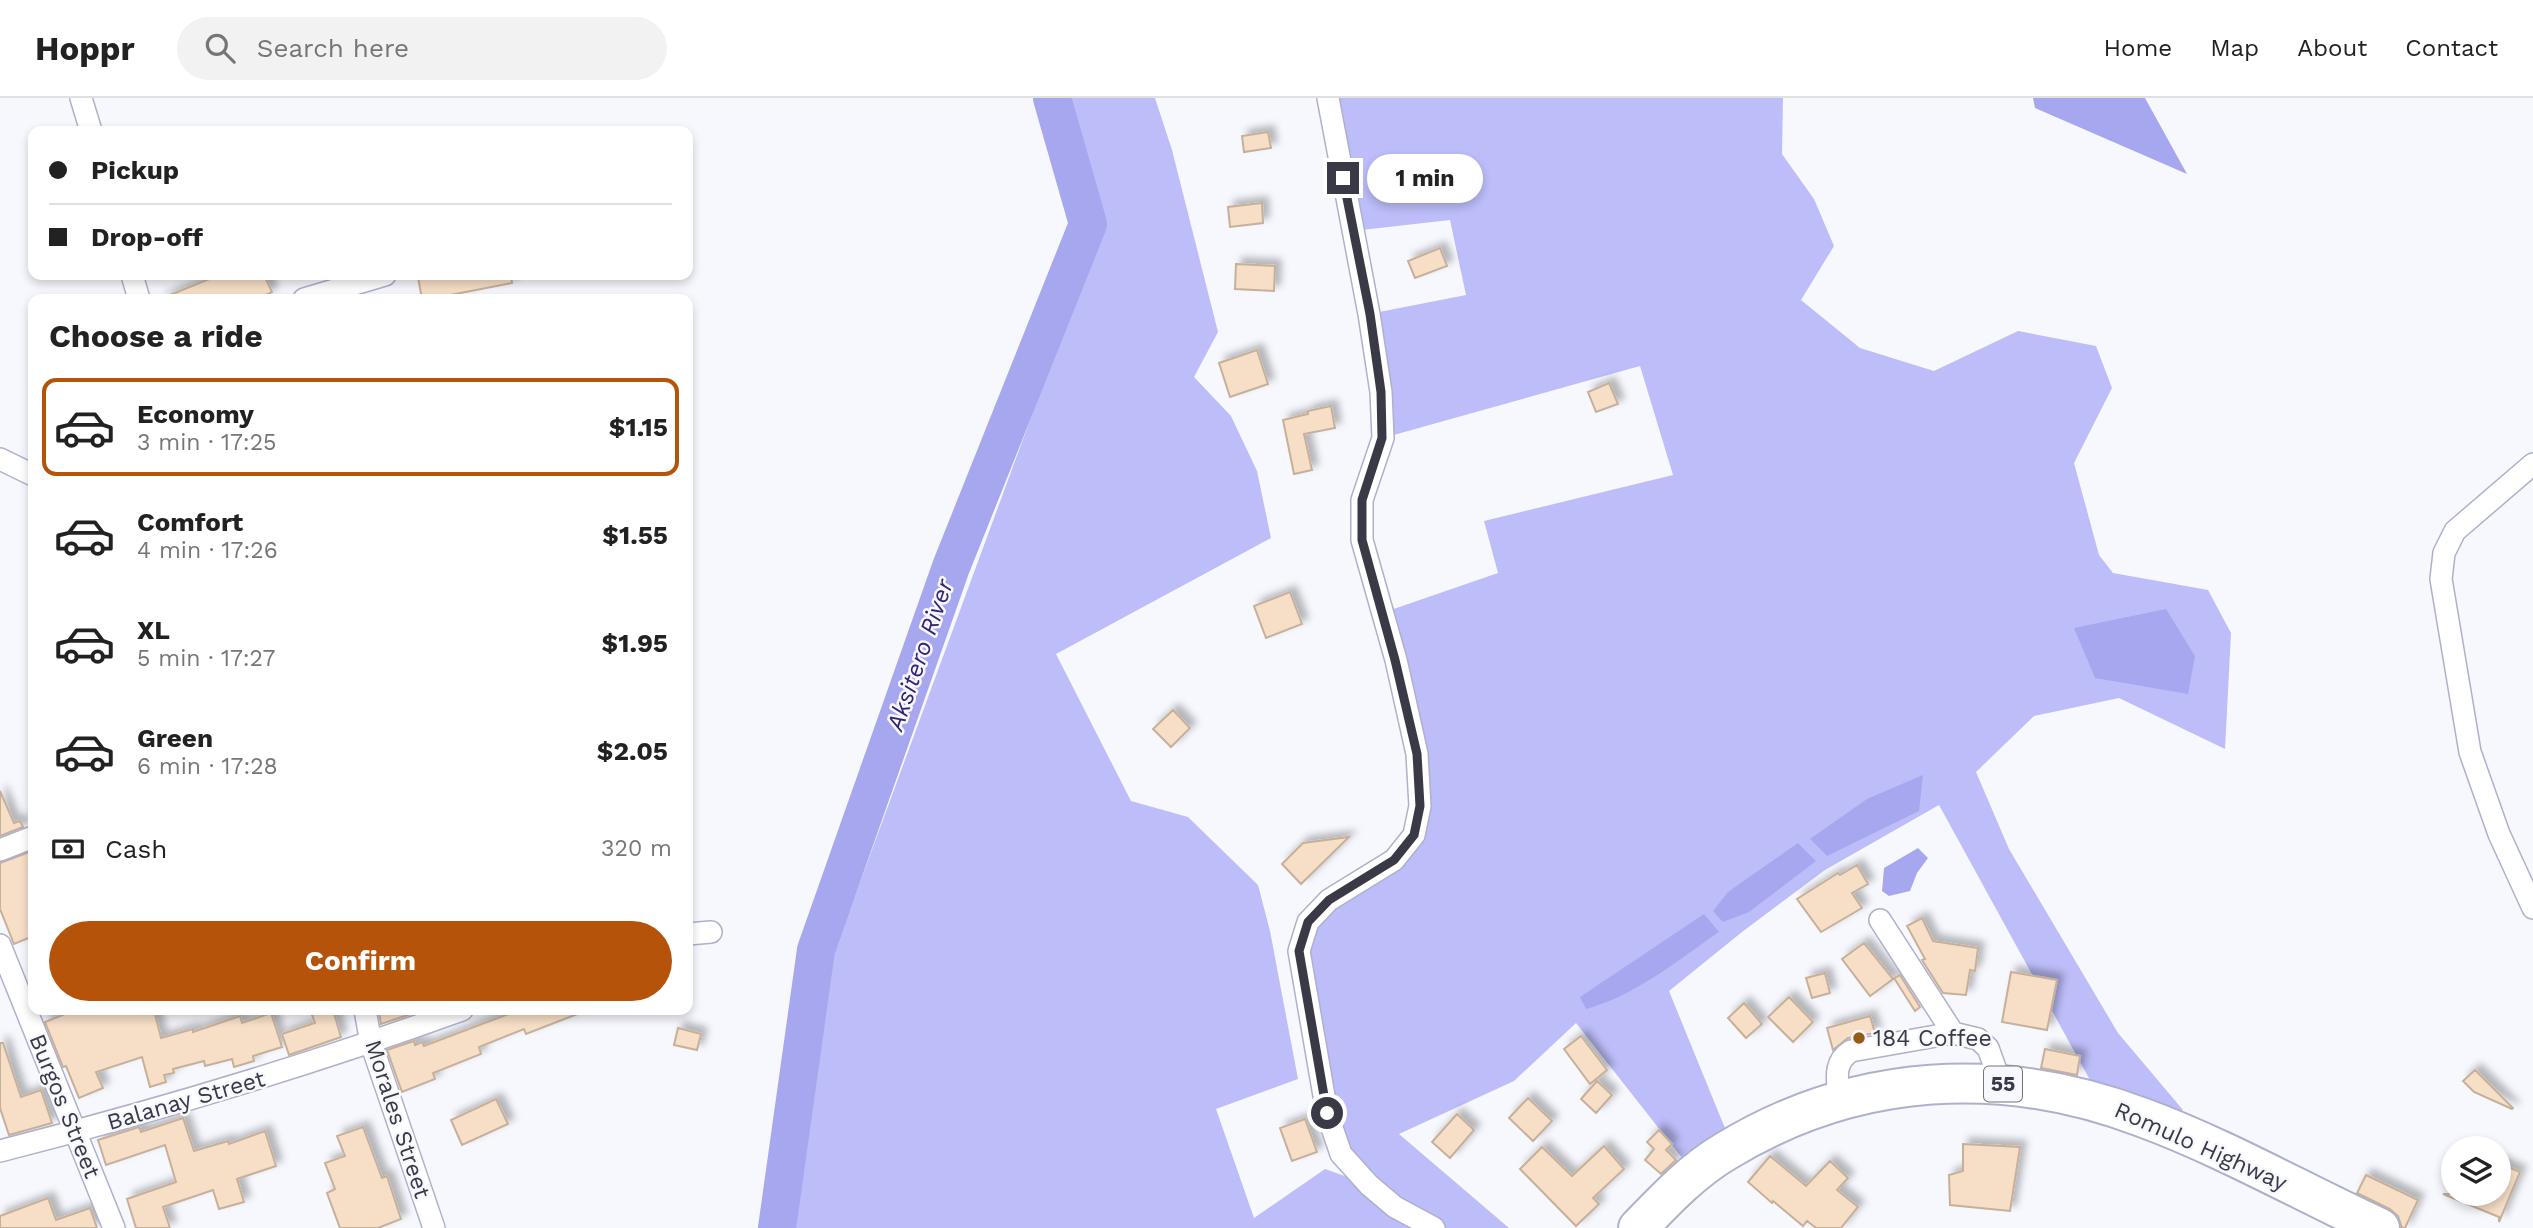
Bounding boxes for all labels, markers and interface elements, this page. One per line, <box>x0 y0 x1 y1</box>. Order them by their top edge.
search box <box>177 17 667 80</box>
text: Hoppr <box>35 29 135 68</box>
icon: search <box>201 29 239 67</box>
text: Search here <box>257 33 409 63</box>
text: Home <box>2104 34 2172 62</box>
text: Map <box>2210 34 2259 62</box>
text: About <box>2297 34 2367 62</box>
text: Contact <box>2405 34 2498 62</box>
callout: 1 min <box>1368 154 1483 202</box>
text: Pickup <box>91 155 179 185</box>
route end <box>1327 162 1359 194</box>
text: 1 min <box>1395 165 1455 192</box>
text: Drop-off <box>91 222 203 252</box>
text: Choose a ride <box>49 317 263 355</box>
icon: car <box>53 396 116 459</box>
text: Economy <box>137 399 254 429</box>
text: $1.15 <box>609 412 668 442</box>
text: 3 min · 17:25 <box>137 429 276 456</box>
icon: car <box>53 504 116 567</box>
text: Comfort <box>137 507 243 537</box>
text: $1.55 <box>602 520 668 550</box>
text: 4 min · 17:26 <box>137 537 278 564</box>
water label: Aksitero River <box>881 574 960 735</box>
icon: car <box>53 612 116 675</box>
text: XL <box>137 615 170 645</box>
text: $1.95 <box>602 628 668 658</box>
text: 5 min · 17:27 <box>137 645 275 672</box>
icon: car <box>53 720 116 783</box>
text: Green <box>137 723 213 753</box>
text: $2.05 <box>597 736 668 766</box>
text: 6 min · 17:28 <box>137 753 278 780</box>
icon: cash <box>49 830 87 868</box>
text: Cash <box>105 834 167 864</box>
text: 320 m <box>601 835 672 862</box>
button: Confirm <box>49 921 672 1001</box>
place label: 184 Coffee <box>1873 1025 1992 1052</box>
street label: Burgos Street <box>23 1030 106 1183</box>
marker: 184 Coffee <box>1851 1030 1867 1046</box>
street label: Morales Street <box>359 1037 436 1202</box>
street label: Balanay Street <box>104 1065 269 1136</box>
road number: 55 <box>1984 1066 2022 1102</box>
street label: Romulo Highway <box>2110 1096 2291 1197</box>
route start <box>1311 1097 1343 1129</box>
map controls <box>2441 1136 2511 1206</box>
button: layers <box>2441 1136 2511 1206</box>

